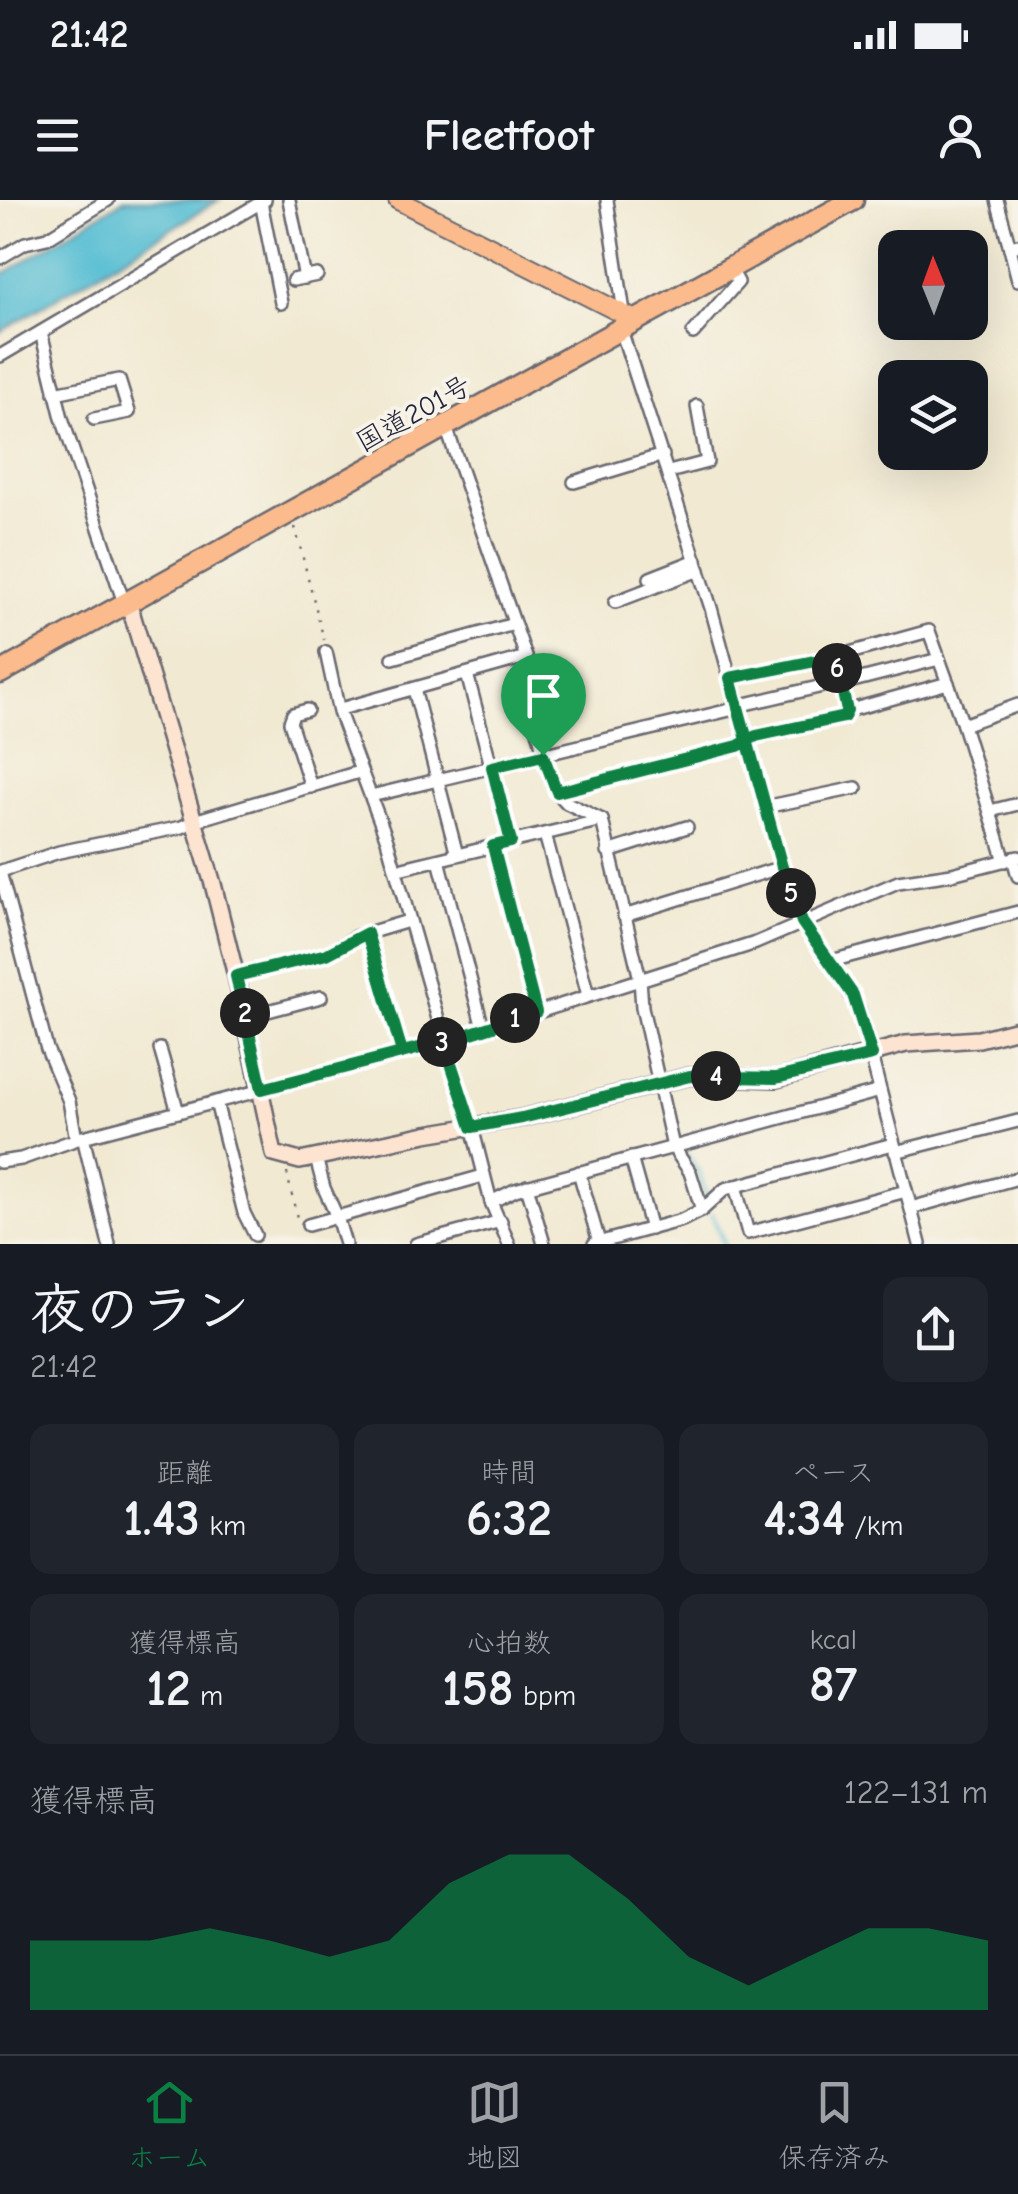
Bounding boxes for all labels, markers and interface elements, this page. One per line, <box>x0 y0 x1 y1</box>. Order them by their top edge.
text: 21:42 <box>50 13 128 57</box>
icon: menu <box>30 108 85 163</box>
icon: person <box>933 108 988 163</box>
text: Fleetfoot <box>424 109 594 161</box>
north arrow <box>878 230 988 340</box>
map controls <box>878 230 988 470</box>
button: layers <box>878 360 988 470</box>
street label: 国道201号 <box>350 369 477 459</box>
pin: 6 <box>812 643 862 693</box>
text: 6 <box>830 652 844 684</box>
pin <box>501 653 586 756</box>
icon: arrive <box>516 668 571 723</box>
pin: 5 <box>766 868 816 918</box>
text: 5 <box>784 877 798 909</box>
pin: 2 <box>220 988 270 1038</box>
pin: 1 <box>490 993 540 1043</box>
text: 2 <box>238 997 252 1029</box>
text: 1 <box>509 1002 521 1034</box>
pin: 3 <box>417 1017 467 1067</box>
text: 3 <box>435 1026 449 1058</box>
pin: 4 <box>691 1051 741 1101</box>
text: 4 <box>709 1060 723 1092</box>
button: share <box>883 1277 988 1382</box>
text: 夜のラン <box>30 1278 250 1342</box>
text: 21:42 <box>30 1348 97 1385</box>
text: 距離 <box>157 1457 213 1489</box>
text: 時間 <box>481 1457 537 1489</box>
text: ペース <box>792 1457 874 1489</box>
text: 1.43 <box>123 1490 200 1548</box>
text: 6:32 <box>466 1490 552 1548</box>
text: 4:34 <box>763 1490 845 1548</box>
text: km <box>200 1510 246 1542</box>
text: /km <box>845 1510 903 1542</box>
text: kcal <box>810 1624 857 1656</box>
text: 獲得標高 <box>129 1627 241 1659</box>
text: 心拍数 <box>467 1627 551 1659</box>
text: 87 <box>809 1656 857 1714</box>
text: 12 <box>146 1660 191 1718</box>
text: 158 <box>442 1660 514 1718</box>
text: m <box>191 1680 223 1712</box>
text: bpm <box>514 1680 576 1712</box>
text: 122–131 m <box>844 1774 988 1811</box>
text: 獲得標高 <box>30 1782 158 1819</box>
tab: ホーム <box>128 2075 211 2175</box>
tab: 地図 <box>466 2075 522 2175</box>
tab: 保存済み <box>778 2075 890 2175</box>

